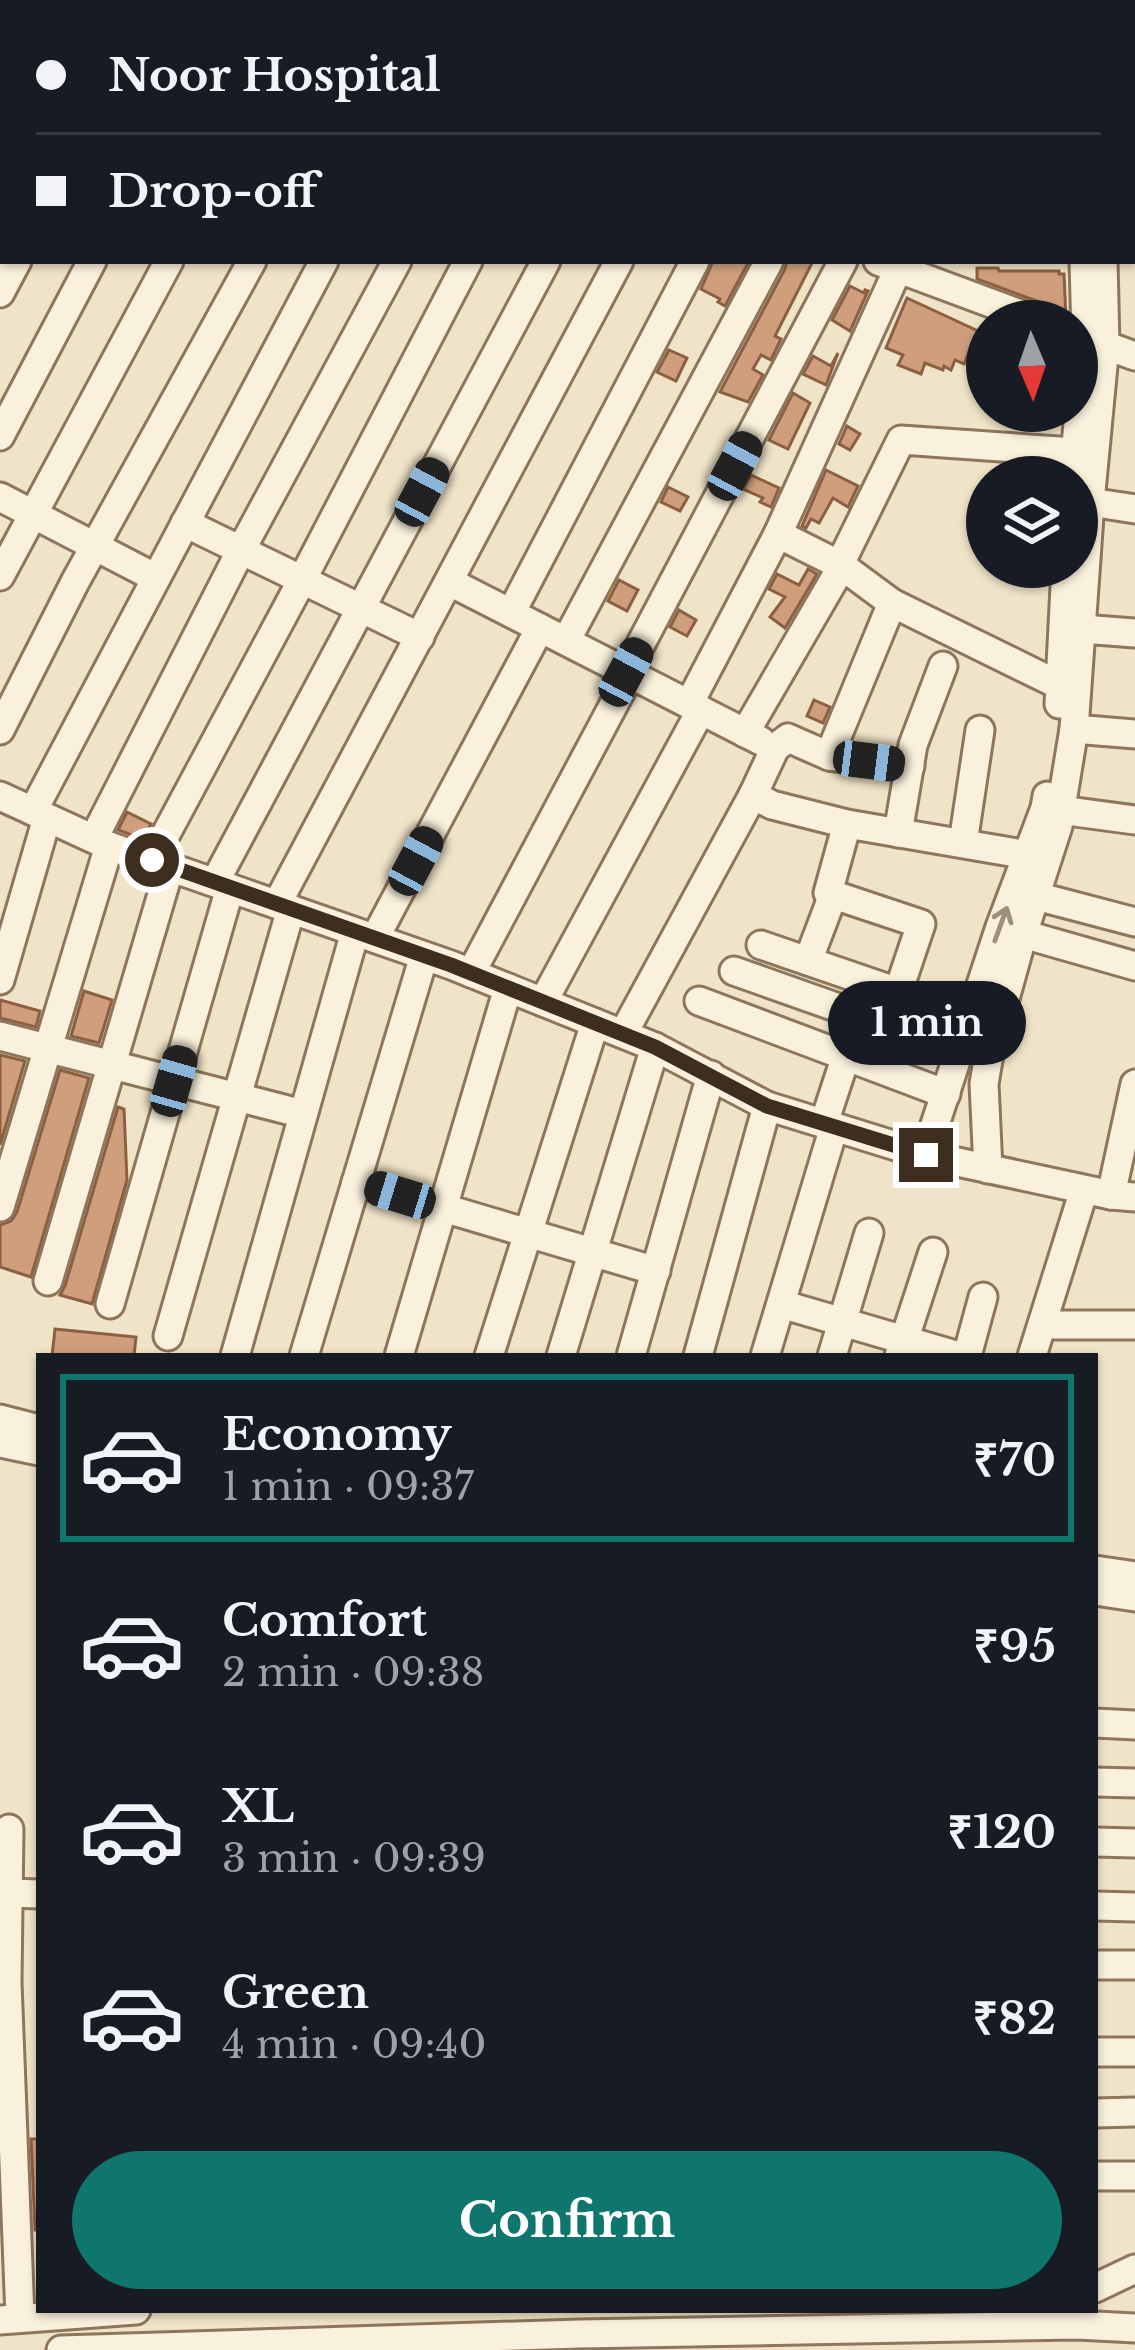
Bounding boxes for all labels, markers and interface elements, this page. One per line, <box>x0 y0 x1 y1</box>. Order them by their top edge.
text: Noor Hospital <box>108 47 441 103</box>
text: Drop-off <box>108 163 318 219</box>
north arrow <box>966 300 1098 432</box>
map controls <box>966 300 1098 588</box>
car <box>702 426 768 506</box>
car <box>389 452 455 532</box>
button: layers <box>966 456 1098 588</box>
car <box>593 632 659 712</box>
car <box>831 739 907 783</box>
car <box>383 821 449 901</box>
route start <box>125 833 179 887</box>
one-way arrow <box>992 907 1013 944</box>
callout: 1 min <box>827 981 1025 1065</box>
text: 1 min <box>871 998 983 1047</box>
car <box>147 1041 201 1121</box>
route end <box>899 1128 953 1182</box>
car <box>360 1167 440 1223</box>
icon: car <box>78 1404 186 1512</box>
text: Economy <box>222 1406 452 1462</box>
text: ₹70 <box>973 1432 1056 1488</box>
text: 1 min · 09:37 <box>222 1462 474 1511</box>
icon: car <box>78 1590 186 1698</box>
text: Comfort <box>222 1592 427 1648</box>
text: ₹95 <box>973 1618 1056 1674</box>
text: 2 min · 09:38 <box>222 1648 484 1697</box>
icon: car <box>78 1776 186 1884</box>
text: XL <box>222 1778 294 1834</box>
text: ₹120 <box>947 1804 1056 1860</box>
text: 3 min · 09:39 <box>222 1834 486 1883</box>
icon: car <box>78 1962 186 2070</box>
text: Green <box>222 1964 369 2020</box>
text: ₹82 <box>972 1990 1056 2046</box>
text: 4 min · 09:40 <box>222 2020 486 2069</box>
button: Confirm <box>72 2151 1062 2289</box>

